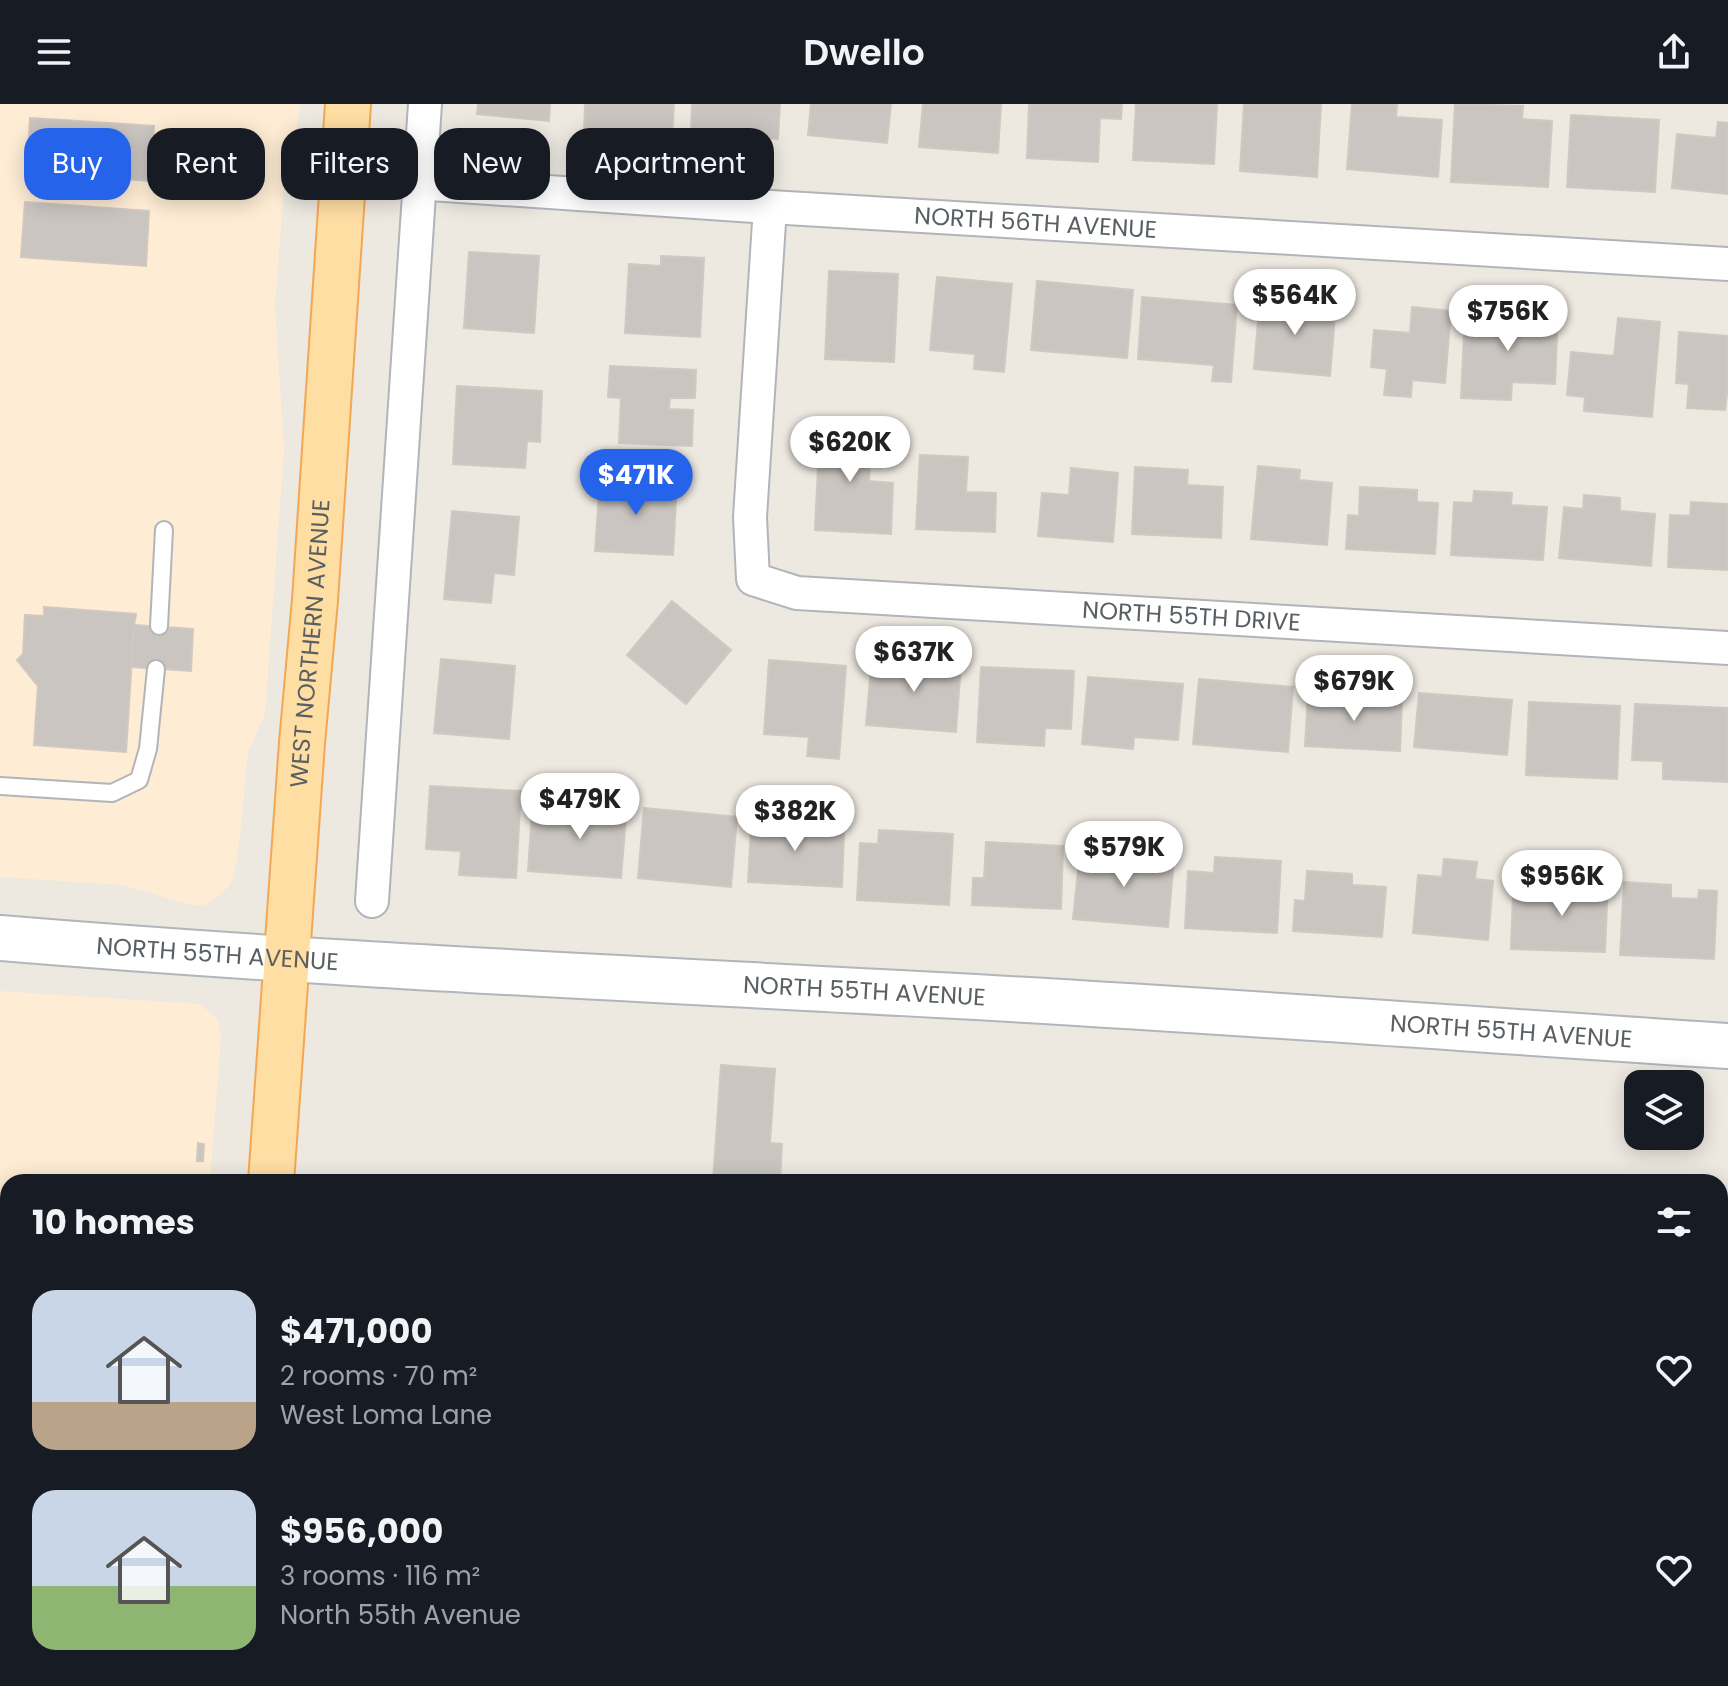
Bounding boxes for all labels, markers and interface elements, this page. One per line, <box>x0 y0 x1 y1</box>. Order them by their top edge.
text: Dwello <box>803 27 925 78</box>
icon: menu <box>32 30 76 74</box>
icon: share <box>1652 30 1696 74</box>
chip: Buy <box>24 128 131 200</box>
chip: Rent <box>147 128 265 200</box>
chip: Filters <box>281 128 418 200</box>
chip: New <box>434 128 550 200</box>
chip: Apartment <box>566 128 774 200</box>
street label: NORTH 56TH AVENUE <box>913 199 1158 246</box>
pin: $564K <box>1239 269 1351 337</box>
text: $564K <box>1252 277 1338 313</box>
pin: $756K <box>1452 285 1564 353</box>
text: $756K <box>1467 293 1549 329</box>
pin: $620K <box>794 416 906 484</box>
text: $620K <box>808 424 892 460</box>
pin: $471K <box>580 449 692 517</box>
text: $471K <box>598 457 674 493</box>
street label: WEST NORTHERN AVENUE <box>282 498 338 789</box>
street label: NORTH 55TH DRIVE <box>1081 593 1302 639</box>
pin: $637K <box>858 626 970 694</box>
text: $637K <box>873 634 955 670</box>
pin: $679K <box>1298 655 1410 723</box>
text: $679K <box>1313 663 1395 699</box>
pin: $479K <box>524 773 636 841</box>
text: $479K <box>539 781 621 817</box>
pin: $382K <box>739 785 851 853</box>
text: $382K <box>754 793 836 829</box>
pin: $579K <box>1068 821 1180 889</box>
text: $579K <box>1083 829 1165 865</box>
pin: $956K <box>1506 850 1618 918</box>
text: $956K <box>1520 858 1604 894</box>
street label: NORTH 55TH AVENUE <box>95 929 340 978</box>
street label: NORTH 55TH AVENUE <box>742 968 986 1014</box>
street label: NORTH 55TH AVENUE <box>1389 1006 1633 1056</box>
map controls <box>1624 1070 1704 1150</box>
button: layers <box>1624 1070 1704 1150</box>
text: 10 homes <box>32 1198 195 1246</box>
icon: filters <box>1652 1200 1696 1244</box>
text: $471,000 <box>280 1307 433 1355</box>
icon: home <box>96 1322 192 1418</box>
icon: heart <box>1652 1348 1696 1392</box>
text: 2 rooms · 70 m² <box>280 1358 477 1394</box>
text: West Loma Lane <box>280 1397 492 1433</box>
text: $956,000 <box>280 1507 443 1555</box>
icon: home <box>96 1522 192 1618</box>
icon: heart <box>1652 1548 1696 1592</box>
text: 3 rooms · 116 m² <box>280 1558 480 1594</box>
text: North 55th Avenue <box>280 1597 521 1633</box>

